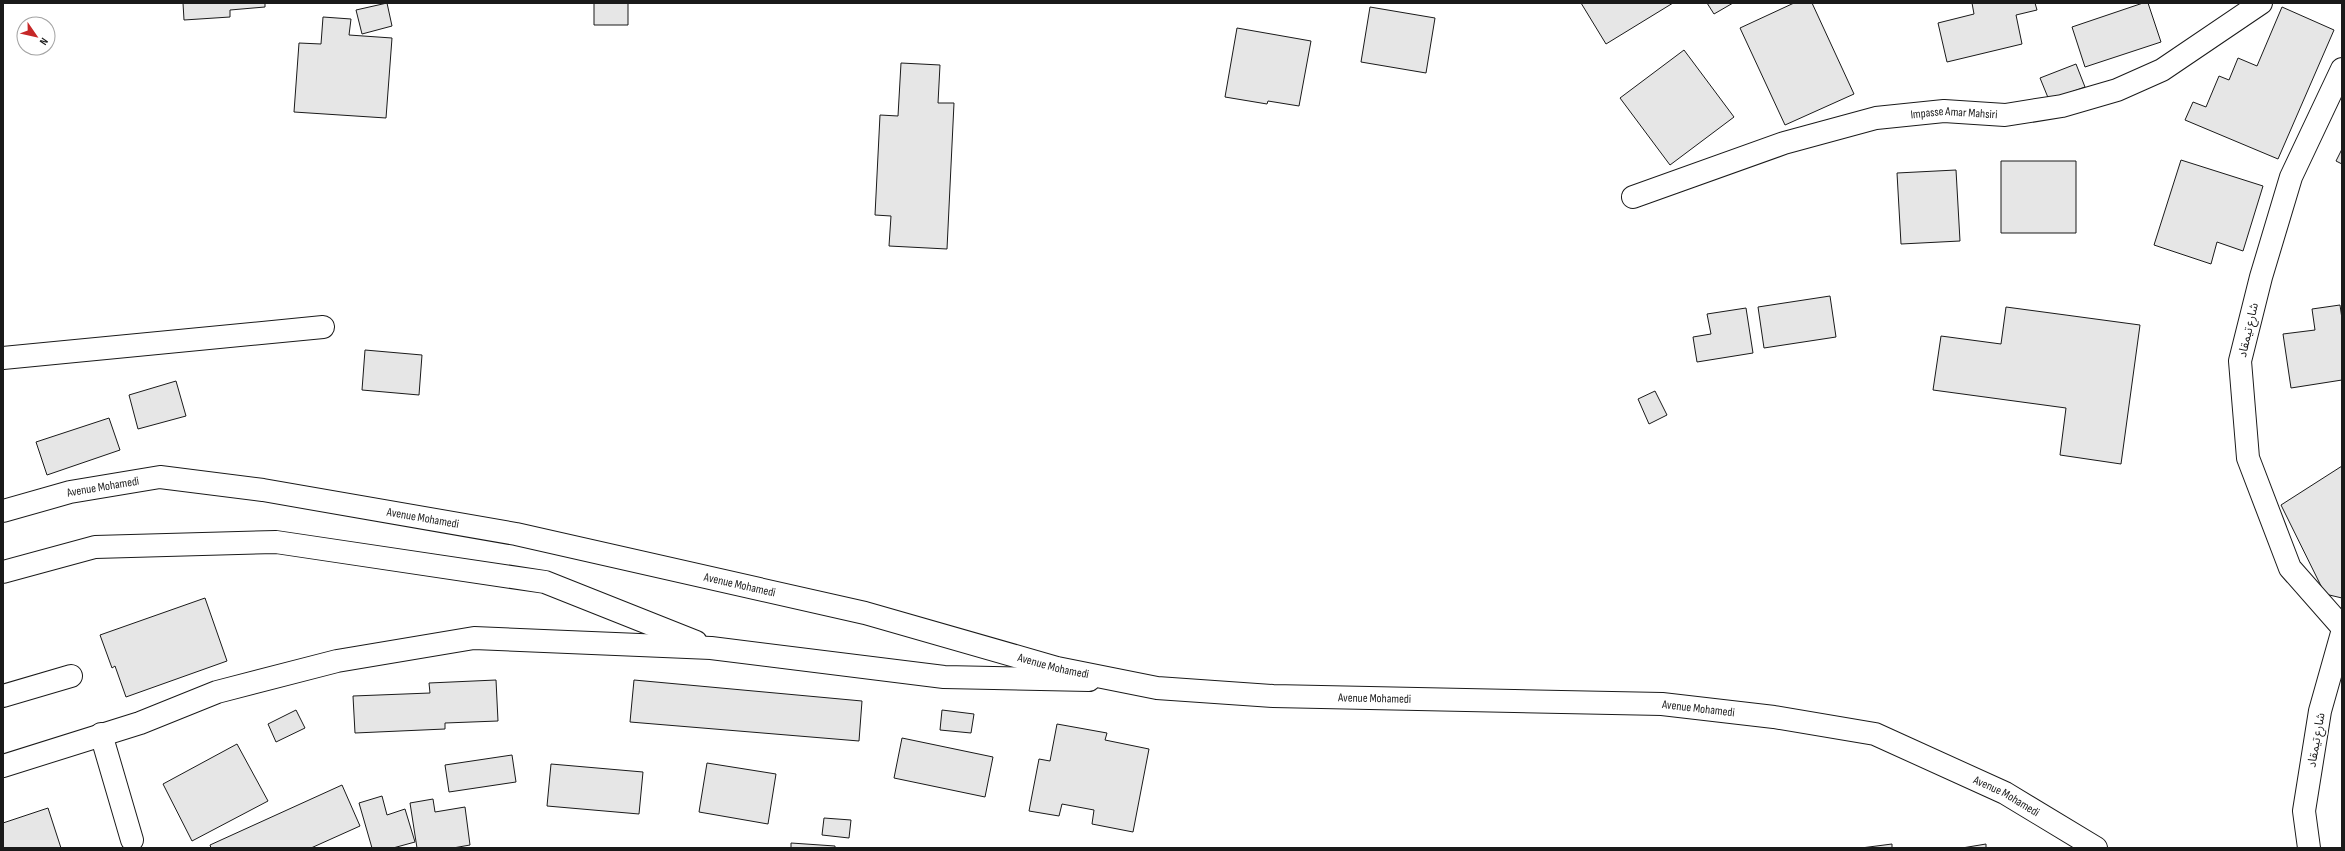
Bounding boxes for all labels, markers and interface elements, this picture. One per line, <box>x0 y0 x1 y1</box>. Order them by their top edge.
north arrow <box>16 16 56 56</box>
text: N <box>37 35 51 47</box>
street label: Impasse Amar Mahsiri <box>1910 104 1998 122</box>
street label: شارع تيمقاد <box>2235 301 2263 359</box>
street label: Avenue Mohamedi <box>64 474 140 501</box>
street label: Avenue Mohamedi <box>385 504 460 532</box>
street label: Avenue Mohamedi <box>701 570 777 601</box>
street label: Avenue Mohamedi <box>1015 650 1090 682</box>
street label: Avenue Mohamedi <box>1337 690 1411 707</box>
street label: Avenue Mohamedi <box>1660 697 1735 720</box>
street label: شارع تيمقاد <box>2304 711 2330 769</box>
street label: Avenue Mohamedi <box>1970 772 2042 820</box>

